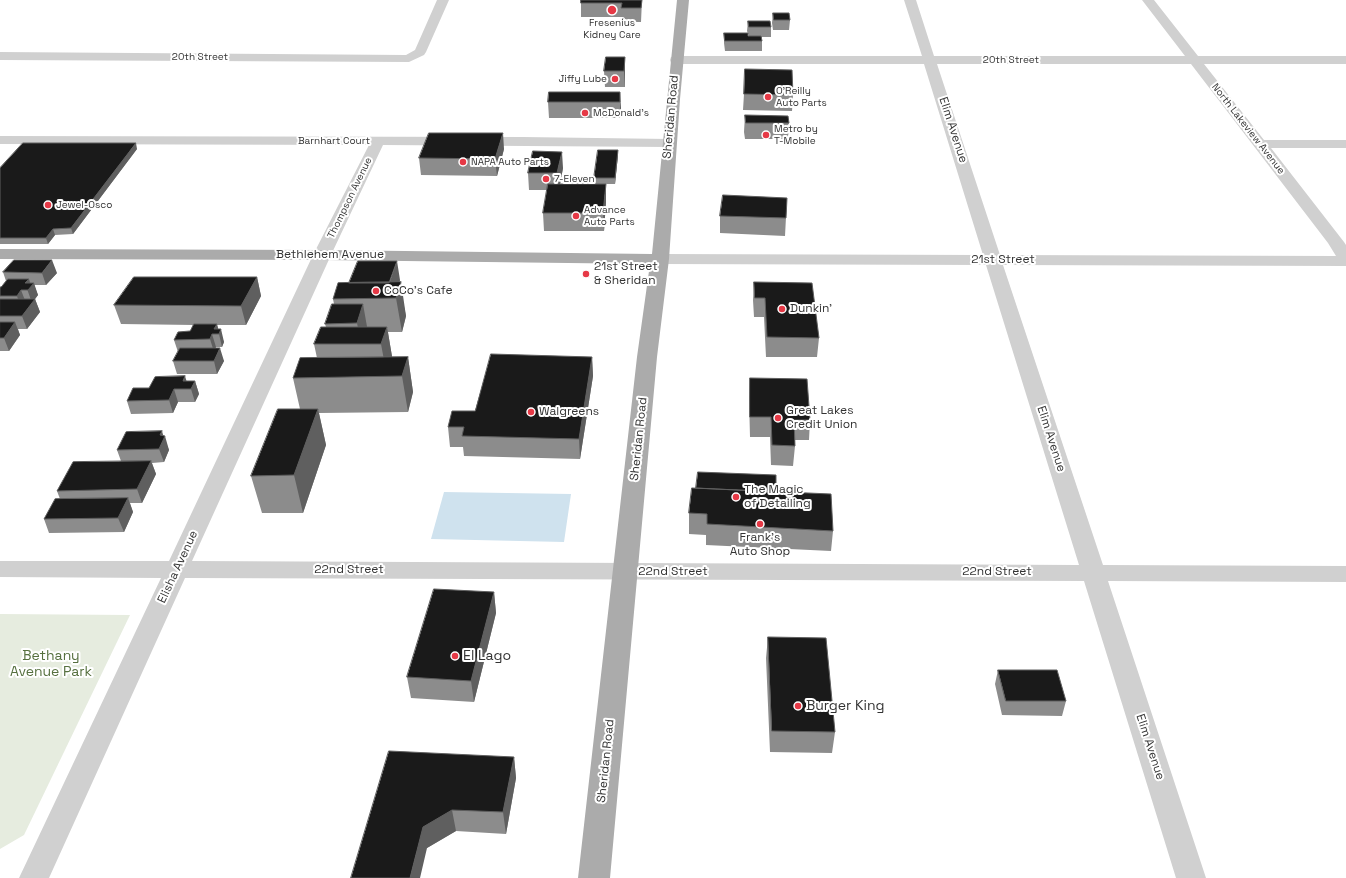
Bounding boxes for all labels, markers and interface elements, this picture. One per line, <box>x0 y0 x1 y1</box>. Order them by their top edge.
marker: Fresenius Kidney Care <box>606 4 618 16</box>
place label: Fresenius Kidney Care <box>583 17 641 40</box>
street label: 20th Street <box>172 51 228 63</box>
street label: 20th Street <box>983 54 1039 66</box>
place label: Jiffy Lube <box>558 73 607 85</box>
marker: Jiffy Lube <box>610 74 620 84</box>
street label: Sheridan Road <box>660 75 682 159</box>
street label: North Lakeview Avenue <box>1209 81 1287 177</box>
place label: O'Reilly Auto Parts <box>776 85 827 108</box>
marker: O'Reilly Auto Parts <box>763 92 773 102</box>
street label: Elim Avenue <box>936 95 970 165</box>
place label: McDonald's <box>593 107 649 119</box>
marker: McDonald's <box>580 108 590 118</box>
place label: Metro by T-Mobile <box>774 123 818 146</box>
marker: Metro by T-Mobile <box>761 130 771 140</box>
street label: Barnhart Court <box>298 135 370 147</box>
street label: Thompson Avenue <box>325 156 375 240</box>
place label: NAPA Auto Parts <box>471 156 549 168</box>
marker: NAPA Auto Parts <box>458 157 468 167</box>
place label: 7-Eleven <box>554 173 595 185</box>
marker: 7-Eleven <box>541 174 551 184</box>
place label: Jewel-Osco <box>56 199 112 211</box>
marker: Jewel-Osco <box>43 200 53 210</box>
place label: Advance Auto Parts <box>584 204 635 228</box>
marker: Advance Auto Parts <box>571 211 581 221</box>
street label: Bethlehem Avenue <box>276 248 384 262</box>
street label: 21st Street <box>971 253 1035 267</box>
place label: 21st Street & Sheridan <box>594 260 658 288</box>
marker: 21st Street & Sheridan <box>581 269 591 279</box>
place label: CoCo's Cafe <box>384 284 453 298</box>
marker: CoCo's Cafe <box>371 286 381 296</box>
place label: Dunkin' <box>790 302 832 316</box>
marker: Dunkin' <box>777 304 787 314</box>
street label: Sheridan Road <box>627 397 651 481</box>
place label: Great Lakes Credit Union <box>786 404 857 432</box>
street label: Elim Avenue <box>1034 404 1068 474</box>
place label: Walgreens <box>539 405 599 419</box>
marker: Walgreens <box>526 407 536 417</box>
marker: Great Lakes Credit Union <box>773 413 783 423</box>
place label: The Magic of Detailing <box>744 483 811 511</box>
marker: The Magic of Detailing <box>731 492 741 502</box>
marker: Frank's Auto Shop <box>755 519 765 529</box>
street label: Elisha Avenue <box>155 528 201 606</box>
place label: Frank's Auto Shop <box>730 531 790 559</box>
street label: 22nd Street <box>314 563 384 577</box>
street label: 22nd Street <box>638 565 708 579</box>
street label: 22nd Street <box>962 565 1032 579</box>
park label: Bethany Avenue Park <box>10 648 92 680</box>
place label: El Lago <box>463 648 511 664</box>
marker: El Lago <box>450 651 460 661</box>
place label: Burger King <box>806 698 885 714</box>
marker: Burger King <box>793 701 803 711</box>
street label: Elim Avenue <box>1133 712 1167 782</box>
street label: Sheridan Road <box>594 719 618 803</box>

